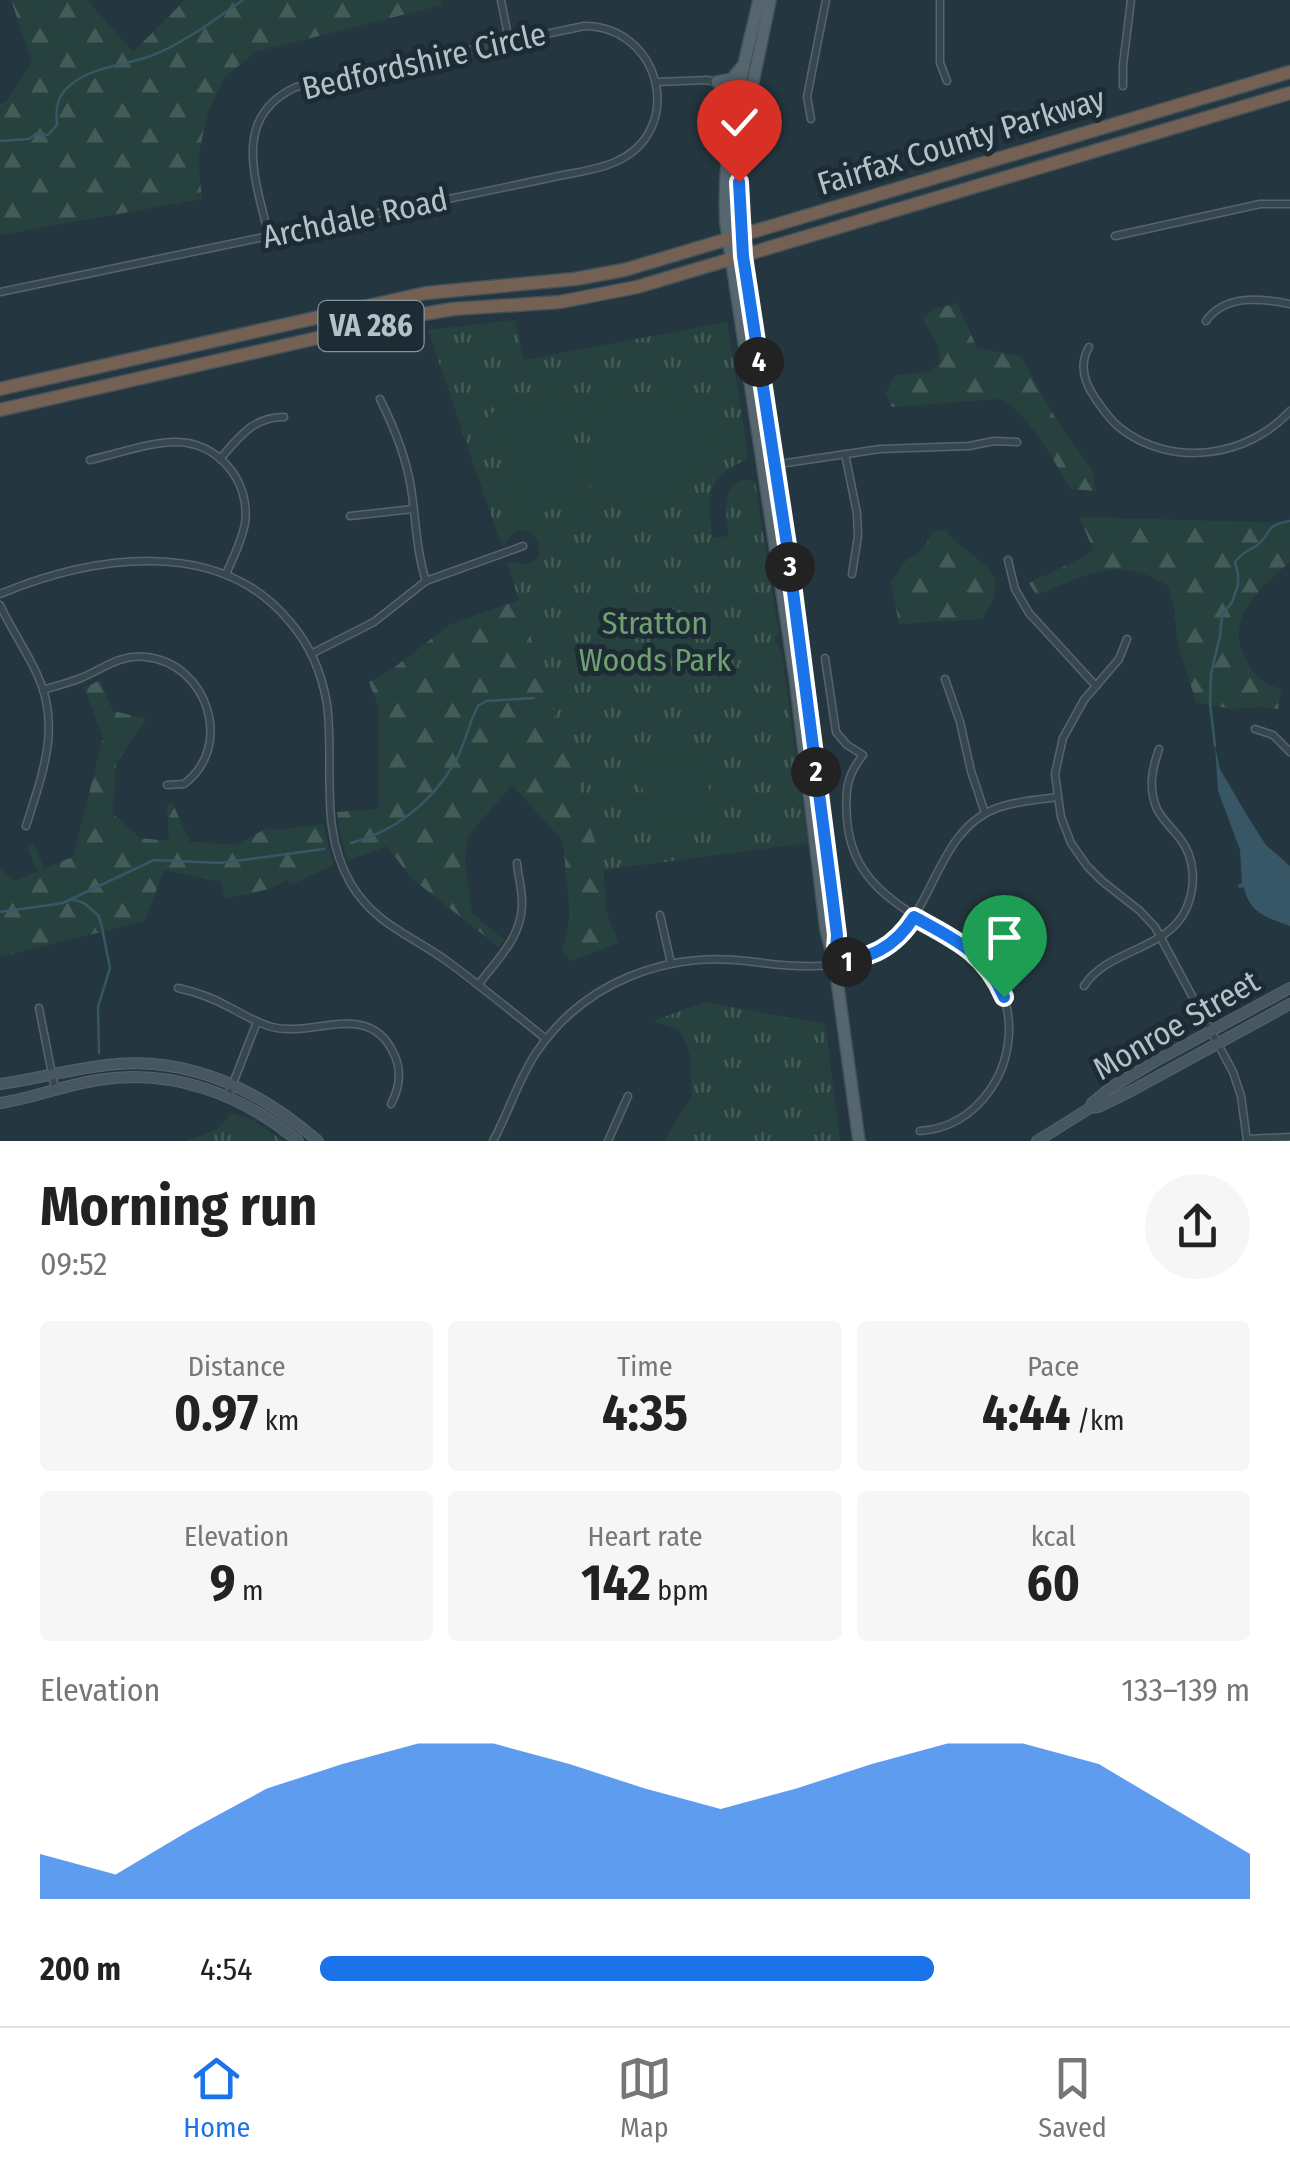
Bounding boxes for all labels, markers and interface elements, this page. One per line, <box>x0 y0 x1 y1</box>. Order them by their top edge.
street label: Bedfordshire Circle <box>299 15 549 107</box>
street label: Fairfax County Parkway <box>813 79 1110 203</box>
pin <box>697 80 782 183</box>
icon: check <box>712 95 767 150</box>
street label: Archdale Road <box>259 180 451 256</box>
road number: VA 286 <box>318 301 424 351</box>
pin: 4 <box>734 337 784 387</box>
text: 4 <box>752 345 766 378</box>
pin: 3 <box>765 542 815 592</box>
text: 3 <box>783 550 797 583</box>
park label: Stratton Woods Park <box>579 604 731 679</box>
pin: 2 <box>791 747 841 797</box>
text: 2 <box>810 755 822 788</box>
pin <box>962 895 1047 998</box>
icon: arrive <box>977 910 1032 965</box>
pin: 1 <box>822 937 872 987</box>
text: 1 <box>841 945 853 978</box>
street label: Monroe Street <box>1086 962 1266 1088</box>
text: Morning run <box>40 1174 317 1240</box>
button: share <box>1145 1174 1250 1279</box>
text: 09:52 <box>40 1245 107 1283</box>
text: Distance <box>188 1350 286 1383</box>
text: Time <box>617 1350 673 1383</box>
text: Pace <box>1027 1350 1079 1383</box>
text: 0.97 <box>174 1383 258 1443</box>
text: 4:35 <box>602 1383 688 1443</box>
text: 4:44 <box>982 1383 1070 1443</box>
text: km <box>258 1404 299 1437</box>
text: /km <box>1070 1404 1125 1437</box>
text: Elevation <box>184 1520 289 1553</box>
text: Heart rate <box>588 1520 702 1553</box>
text: kcal <box>1031 1520 1076 1553</box>
text: 9 <box>210 1553 236 1613</box>
text: 142 <box>581 1553 651 1613</box>
text: 60 <box>1027 1553 1080 1613</box>
text: m <box>236 1574 264 1607</box>
text: bpm <box>651 1574 709 1607</box>
text: Elevation <box>40 1671 160 1709</box>
text: 133–139 m <box>1121 1671 1250 1709</box>
text: 200 m <box>40 1950 121 1988</box>
text: 4:54 <box>200 1950 253 1988</box>
tab: Home <box>183 2051 250 2144</box>
tab: Map <box>617 2051 672 2144</box>
tab: Saved <box>1038 2051 1107 2144</box>

